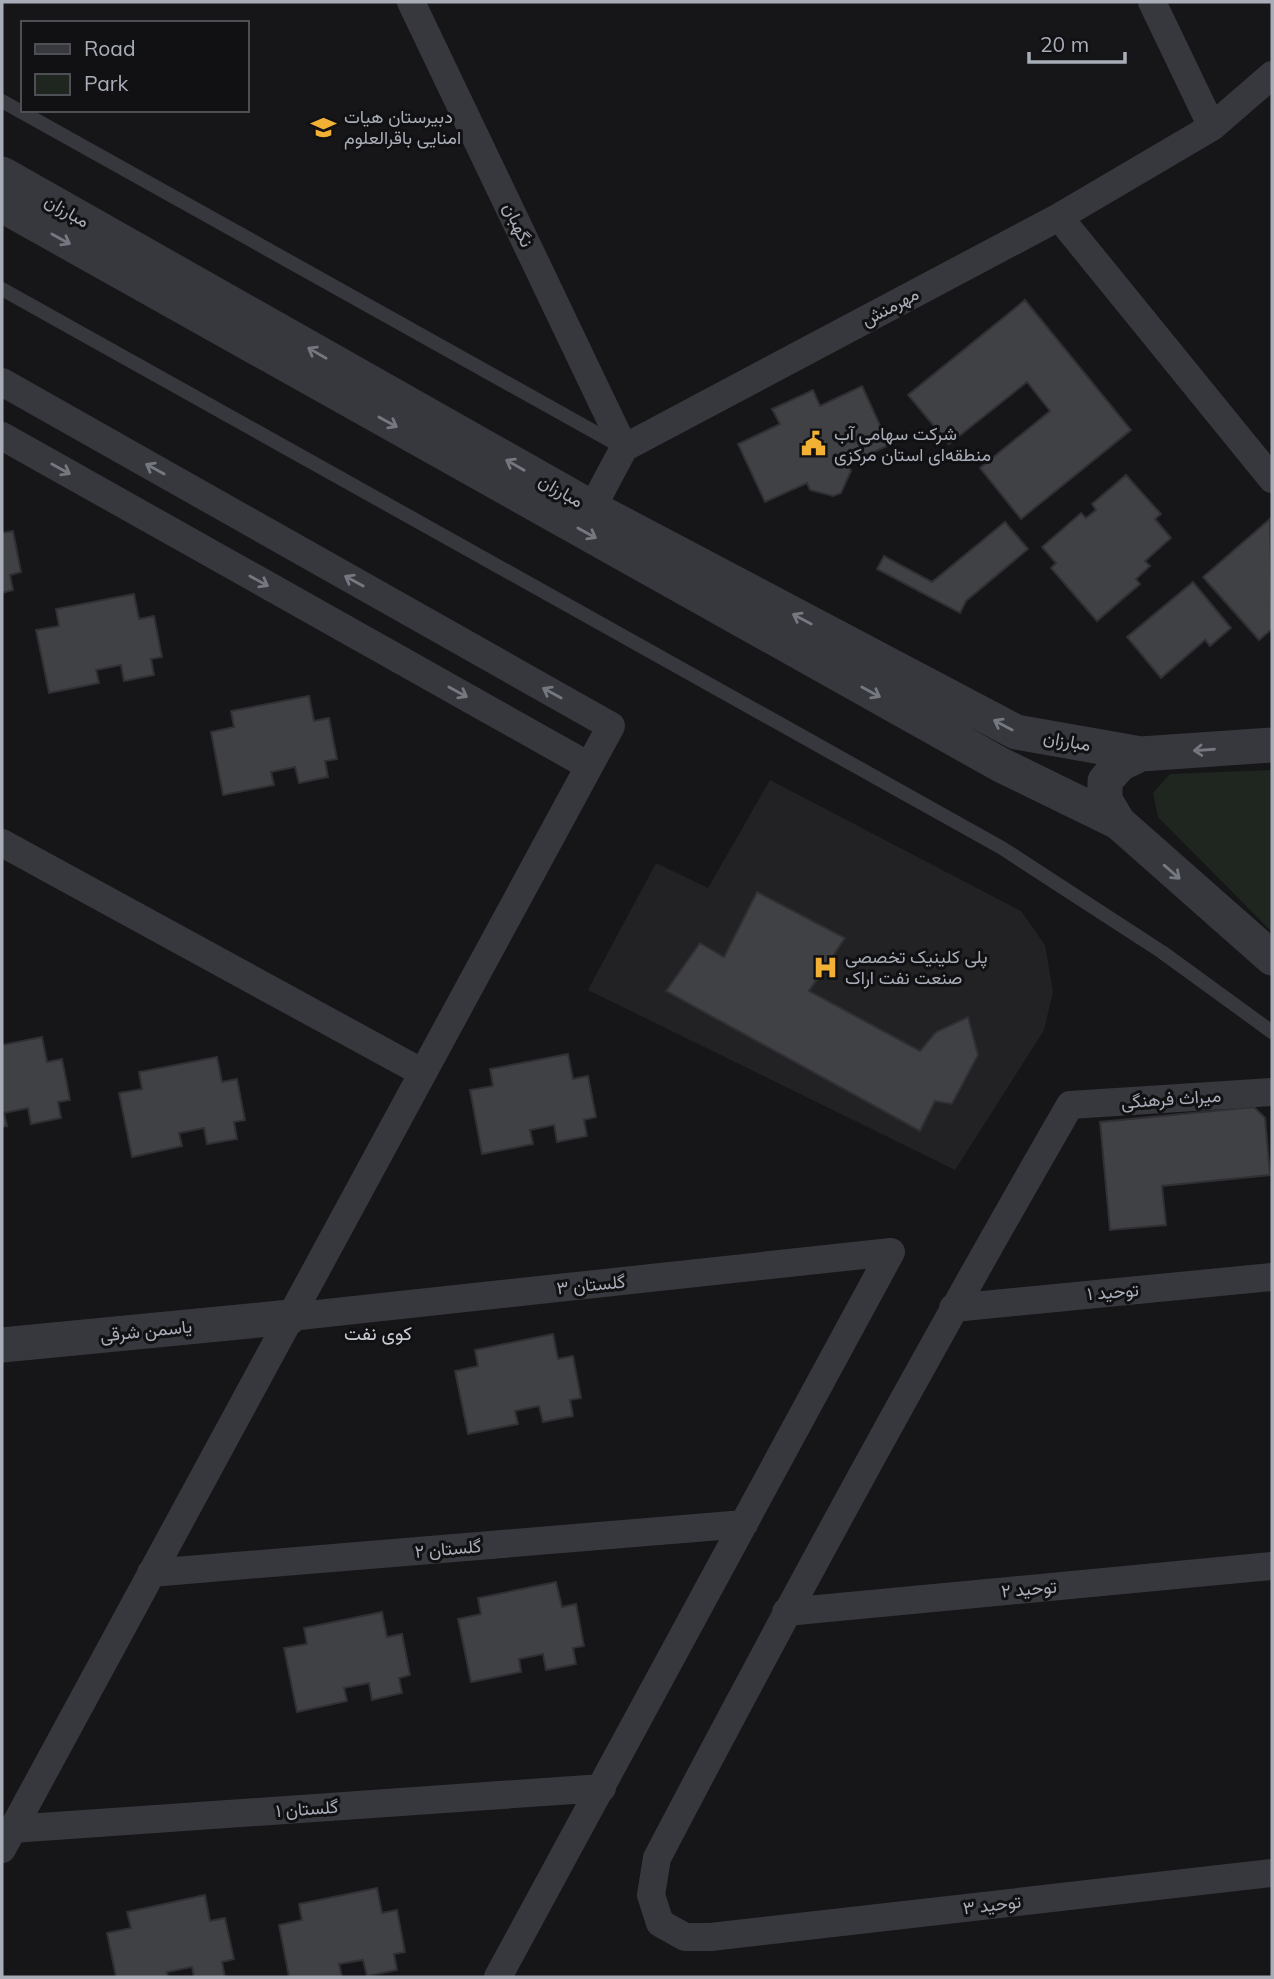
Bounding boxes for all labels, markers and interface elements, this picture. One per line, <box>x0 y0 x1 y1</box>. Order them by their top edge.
legend <box>21 21 248 112</box>
scale bar <box>1029 21 1125 65</box>
text: 20 m <box>1040 31 1089 57</box>
text: Road <box>84 35 135 61</box>
text: Park <box>84 70 128 96</box>
place label: دبیرستان هیات امنایی باقرالعلوم <box>344 105 461 150</box>
school or university icon: دبیرستان هیات امنایی باقرالعلوم <box>310 113 338 141</box>
street label: مبارزان <box>41 189 94 232</box>
street label: نگهبان <box>498 199 539 251</box>
one-way arrow <box>51 232 71 246</box>
street label: مهرمنش <box>857 282 923 331</box>
one-way arrow <box>308 346 328 360</box>
one-way arrow <box>377 416 398 429</box>
place label: شرکت سهامی آب منطقه‌ای استان مرکزی <box>834 422 991 466</box>
public building icon: شرکت سهامی آب منطقه‌ای استان مرکزی <box>800 430 828 458</box>
one-way arrow <box>506 458 526 472</box>
one-way arrow <box>51 462 71 476</box>
one-way arrow <box>146 462 166 476</box>
street label: مبارزان <box>535 469 588 512</box>
one-way arrow <box>576 526 596 540</box>
one-way arrow <box>249 574 269 588</box>
one-way arrow <box>344 574 364 588</box>
one-way arrow <box>792 612 813 625</box>
one-way arrow <box>447 685 467 699</box>
one-way arrow <box>860 685 880 699</box>
one-way arrow <box>542 686 562 700</box>
one-way arrow <box>993 718 1014 732</box>
street label: مبارزان <box>1042 725 1093 756</box>
one-way arrow <box>1193 744 1216 757</box>
one-way arrow <box>1162 864 1180 880</box>
place label: پلی کلینیک تخصصی صنعت نفت اراک <box>845 945 988 989</box>
hospital icon: پلی کلینیک تخصصی صنعت نفت اراک <box>811 953 839 981</box>
street label: میراث فرهنگی <box>1120 1084 1222 1113</box>
street label: گلستان ۳ <box>555 1269 627 1300</box>
street label: توحید ۱ <box>1086 1278 1140 1305</box>
street label: یاسمن شرقی <box>99 1314 193 1347</box>
district label: کوی نفت <box>344 1321 412 1345</box>
street label: گلستان ۲ <box>414 1534 482 1563</box>
street label: توحید ۲ <box>1000 1575 1058 1602</box>
street label: گلستان ۱ <box>275 1795 339 1822</box>
street label: توحید ۳ <box>962 1890 1022 1919</box>

